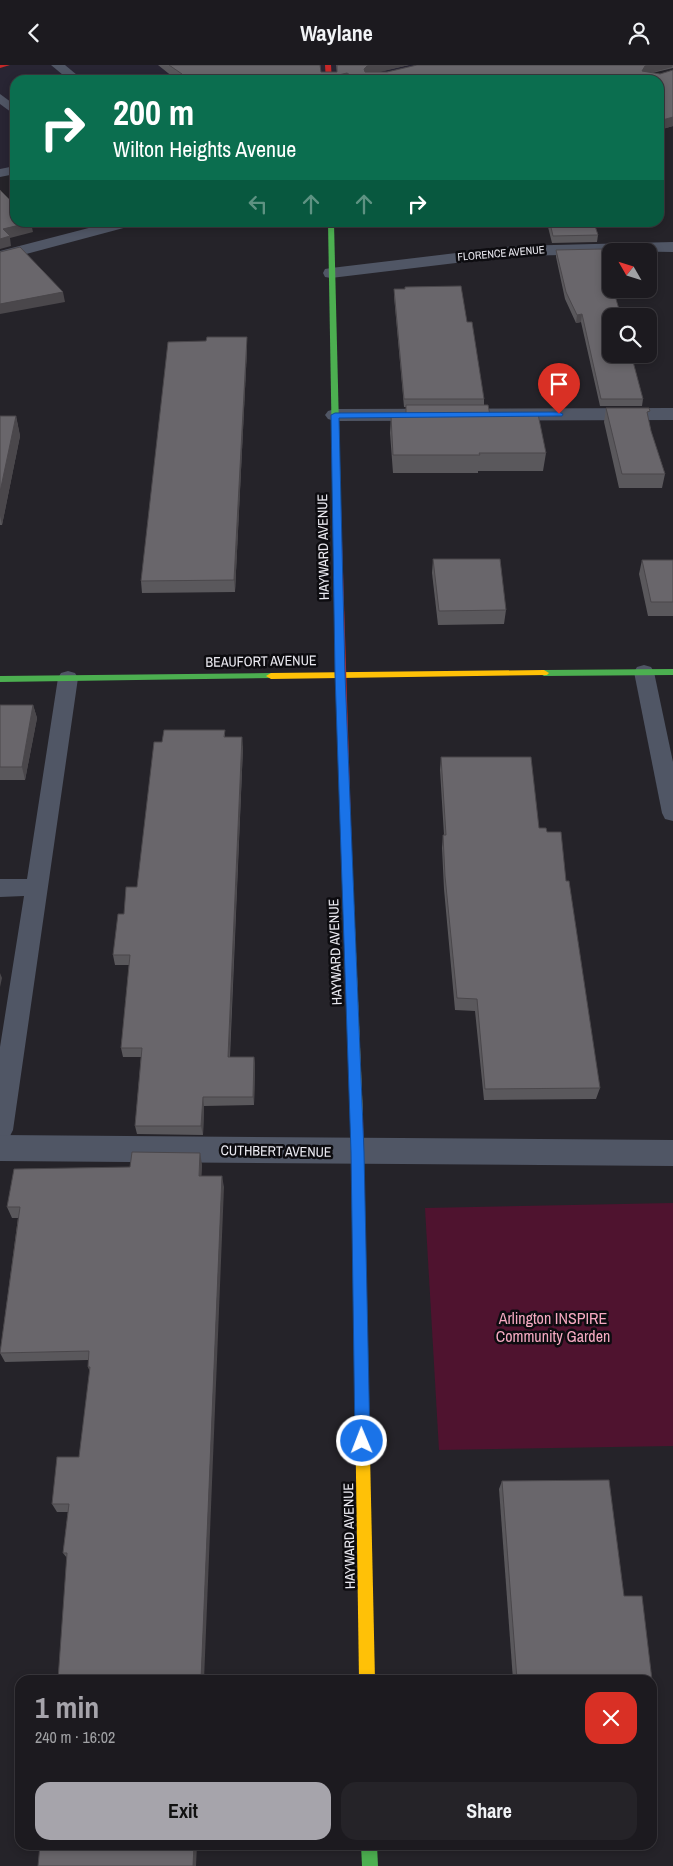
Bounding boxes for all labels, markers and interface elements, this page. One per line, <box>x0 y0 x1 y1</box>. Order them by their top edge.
text: Waylane <box>300 18 373 48</box>
icon: back <box>20 19 48 47</box>
icon: person <box>625 19 653 47</box>
text: 200 m <box>113 89 194 136</box>
icon: right <box>30 95 95 160</box>
text: Wilton Heights Avenue <box>113 134 296 164</box>
icon: left <box>244 190 272 218</box>
icon: ahead <box>297 190 325 218</box>
icon: ahead <box>350 190 378 218</box>
icon: right <box>403 190 431 218</box>
street label: FLORENCE AVENUE <box>457 242 545 264</box>
north arrow <box>602 243 658 297</box>
map controls <box>602 243 657 363</box>
button: search <box>602 308 657 363</box>
pin <box>538 363 580 414</box>
icon: arrive <box>545 370 573 398</box>
street label: HAYWARD AVENUE <box>313 494 333 600</box>
street label: BEAUFORT AVENUE <box>205 651 317 671</box>
street label: HAYWARD AVENUE <box>324 899 346 1005</box>
street label: CUTHBERT AVENUE <box>220 1141 332 1161</box>
park label: Arlington INSPIRE Community Garden <box>496 1307 610 1347</box>
position arrow <box>335 1414 387 1466</box>
street label: HAYWARD AVENUE <box>339 1483 359 1589</box>
text: 1 min <box>35 1687 99 1727</box>
button: close <box>585 1692 637 1744</box>
text: 240 m · 16:02 <box>35 1726 115 1748</box>
button: Exit <box>35 1782 331 1840</box>
button: Share <box>341 1782 637 1840</box>

